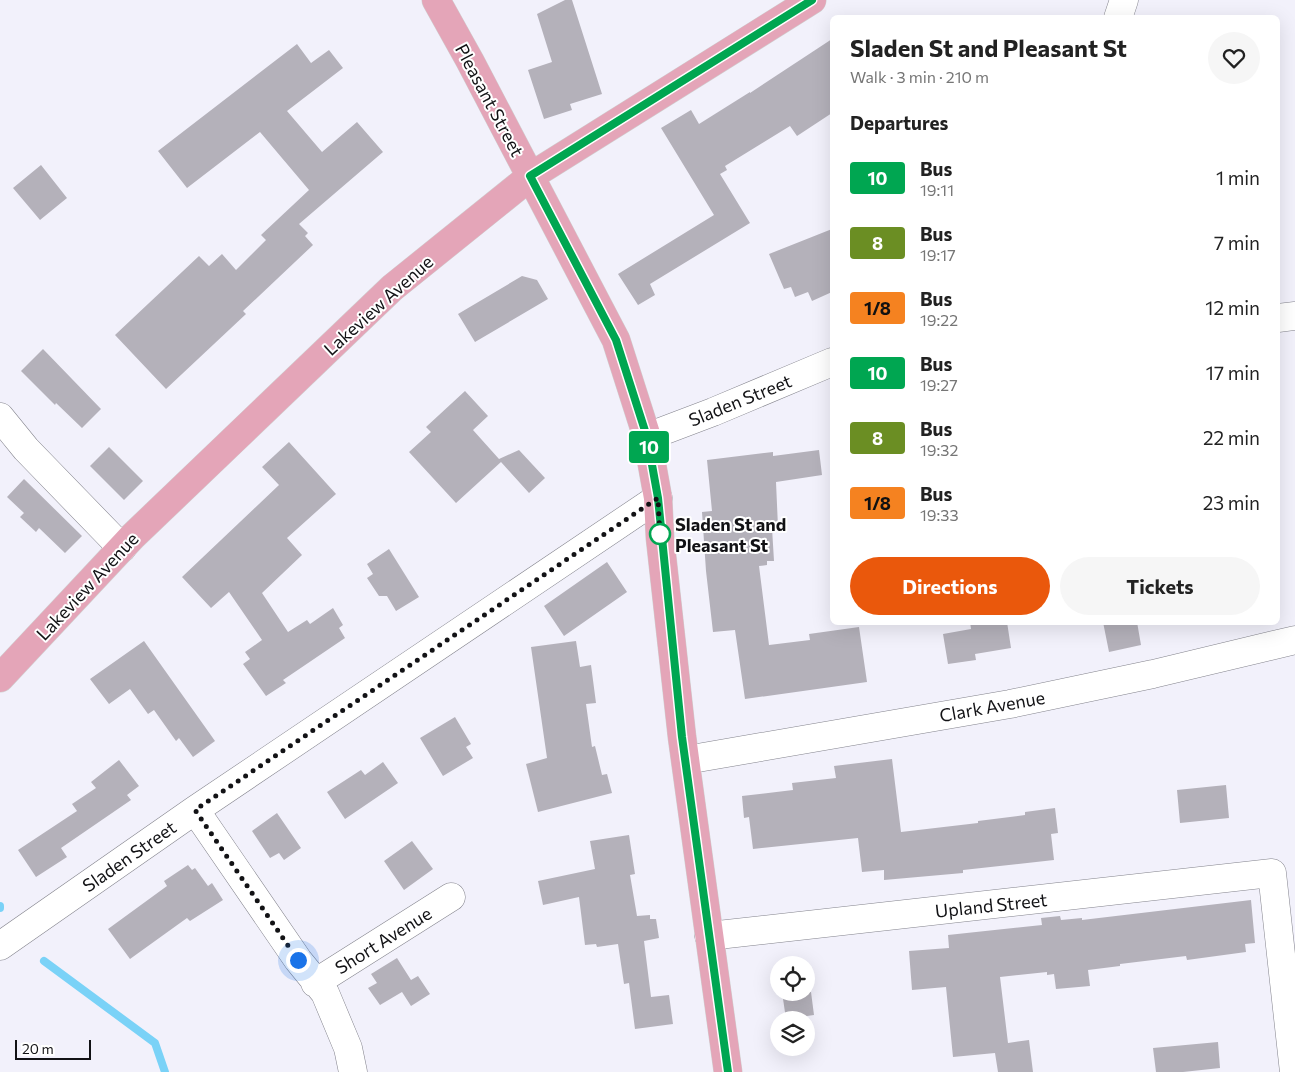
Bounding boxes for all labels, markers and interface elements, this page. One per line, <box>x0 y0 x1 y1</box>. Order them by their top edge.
button: heart <box>1208 32 1260 84</box>
text: Sladen St and Pleasant St <box>850 33 1127 62</box>
street label: Pleasant Street <box>451 40 529 160</box>
text: Walk · 3 min · 210 m <box>850 67 989 86</box>
text: Departures <box>850 111 948 134</box>
text: Bus <box>920 157 952 180</box>
text: 1 min <box>1216 166 1260 189</box>
text: 10 <box>867 167 888 189</box>
text: 19:11 <box>920 180 954 199</box>
text: Bus <box>920 222 952 245</box>
text: 7 min <box>1214 231 1260 254</box>
text: 8 <box>872 232 883 254</box>
text: 19:17 <box>920 245 956 264</box>
street label: Lakeview Avenue <box>319 250 437 360</box>
text: Bus <box>920 287 952 310</box>
text: 12 min <box>1205 296 1260 319</box>
text: 1/8 <box>864 297 891 319</box>
text: 19:22 <box>920 310 958 329</box>
text: Bus <box>920 352 952 375</box>
text: 17 min <box>1206 361 1260 384</box>
text: 10 <box>867 362 888 384</box>
street label: Sladen Street <box>685 369 795 431</box>
text: 19:27 <box>920 375 958 394</box>
text: Bus <box>920 417 952 440</box>
text: 22 min <box>1203 426 1260 449</box>
text: 8 <box>872 427 883 449</box>
line badge: 10 <box>626 431 672 463</box>
text: 10 <box>639 436 659 458</box>
text: 19:32 <box>920 440 958 459</box>
text: Bus <box>920 482 952 505</box>
text: 23 min <box>1203 491 1260 514</box>
text: 1/8 <box>864 492 891 514</box>
text: 19:33 <box>920 505 959 524</box>
place label: Sladen St and Pleasant St <box>675 513 786 556</box>
marker: Sladen St and Pleasant St <box>649 523 671 545</box>
street label: Lakeview Avenue <box>31 528 143 644</box>
button: Directions <box>850 557 1050 615</box>
button: Tickets <box>1060 557 1260 615</box>
street label: Clark Avenue <box>938 686 1046 726</box>
street label: Sladen Street <box>78 816 180 896</box>
street label: Upland Street <box>934 888 1048 922</box>
street label: Short Avenue <box>331 902 435 978</box>
your location <box>286 948 311 973</box>
map controls <box>770 956 815 1056</box>
button: locate <box>770 956 815 1001</box>
button: layers <box>770 1011 815 1056</box>
scale bar <box>15 1037 91 1060</box>
text: 20 m <box>22 1040 54 1057</box>

